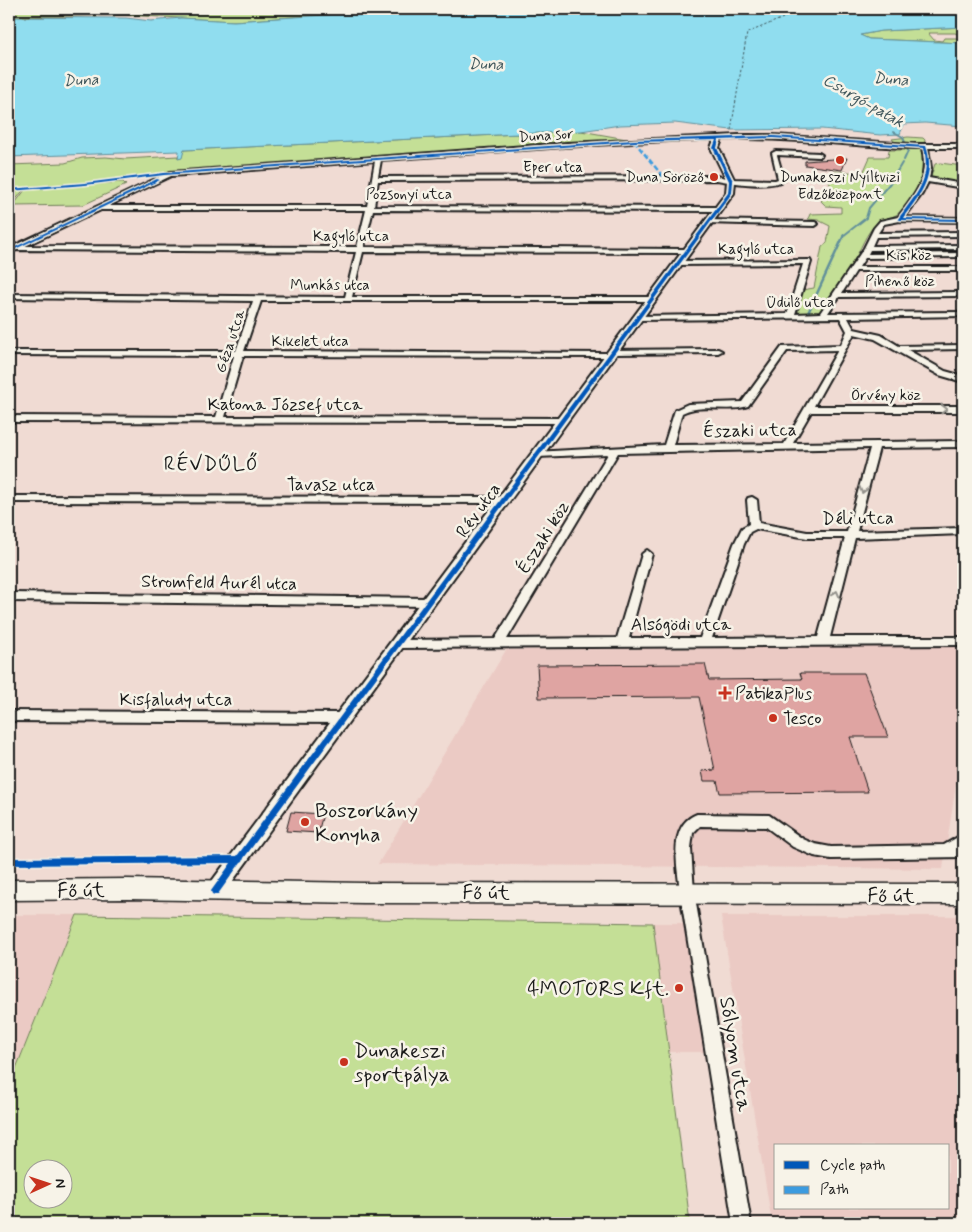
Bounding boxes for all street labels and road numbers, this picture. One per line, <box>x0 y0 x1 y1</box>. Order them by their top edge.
street label: Duna sor <box>518 124 574 148</box>
street label: Eper utca <box>523 158 583 178</box>
street label: Pozsonyi utca <box>366 185 452 205</box>
street label: Kagyló utca <box>313 227 389 248</box>
street label: Kagyló utca <box>718 240 794 261</box>
street label: Kis köz <box>886 246 932 266</box>
street label: Pihenő köz <box>865 272 935 292</box>
street label: Munkás utca <box>290 276 370 296</box>
street label: Üdülő utca <box>766 293 834 313</box>
street label: Géza utca <box>211 306 251 376</box>
street label: Kikelet utca <box>271 332 349 352</box>
street label: Örvény köz <box>851 386 921 406</box>
street label: Katona József utca <box>207 393 363 417</box>
street label: Északi utca <box>703 418 797 444</box>
street label: Tavasz utca <box>287 473 375 497</box>
street label: Rév utca <box>451 478 507 543</box>
street label: Északi köz <box>512 497 576 578</box>
street label: Déli utca <box>822 506 894 532</box>
street label: Stromfeld Aurél utca <box>141 570 297 596</box>
street label: Alsógödi utca <box>631 613 731 637</box>
street label: Kisfaludy utca <box>120 688 232 712</box>
street label: Fő út <box>57 877 106 905</box>
street label: Fő út <box>462 879 510 907</box>
street label: Fő út <box>867 882 915 910</box>
street label: Sólyom utca <box>712 995 758 1114</box>

